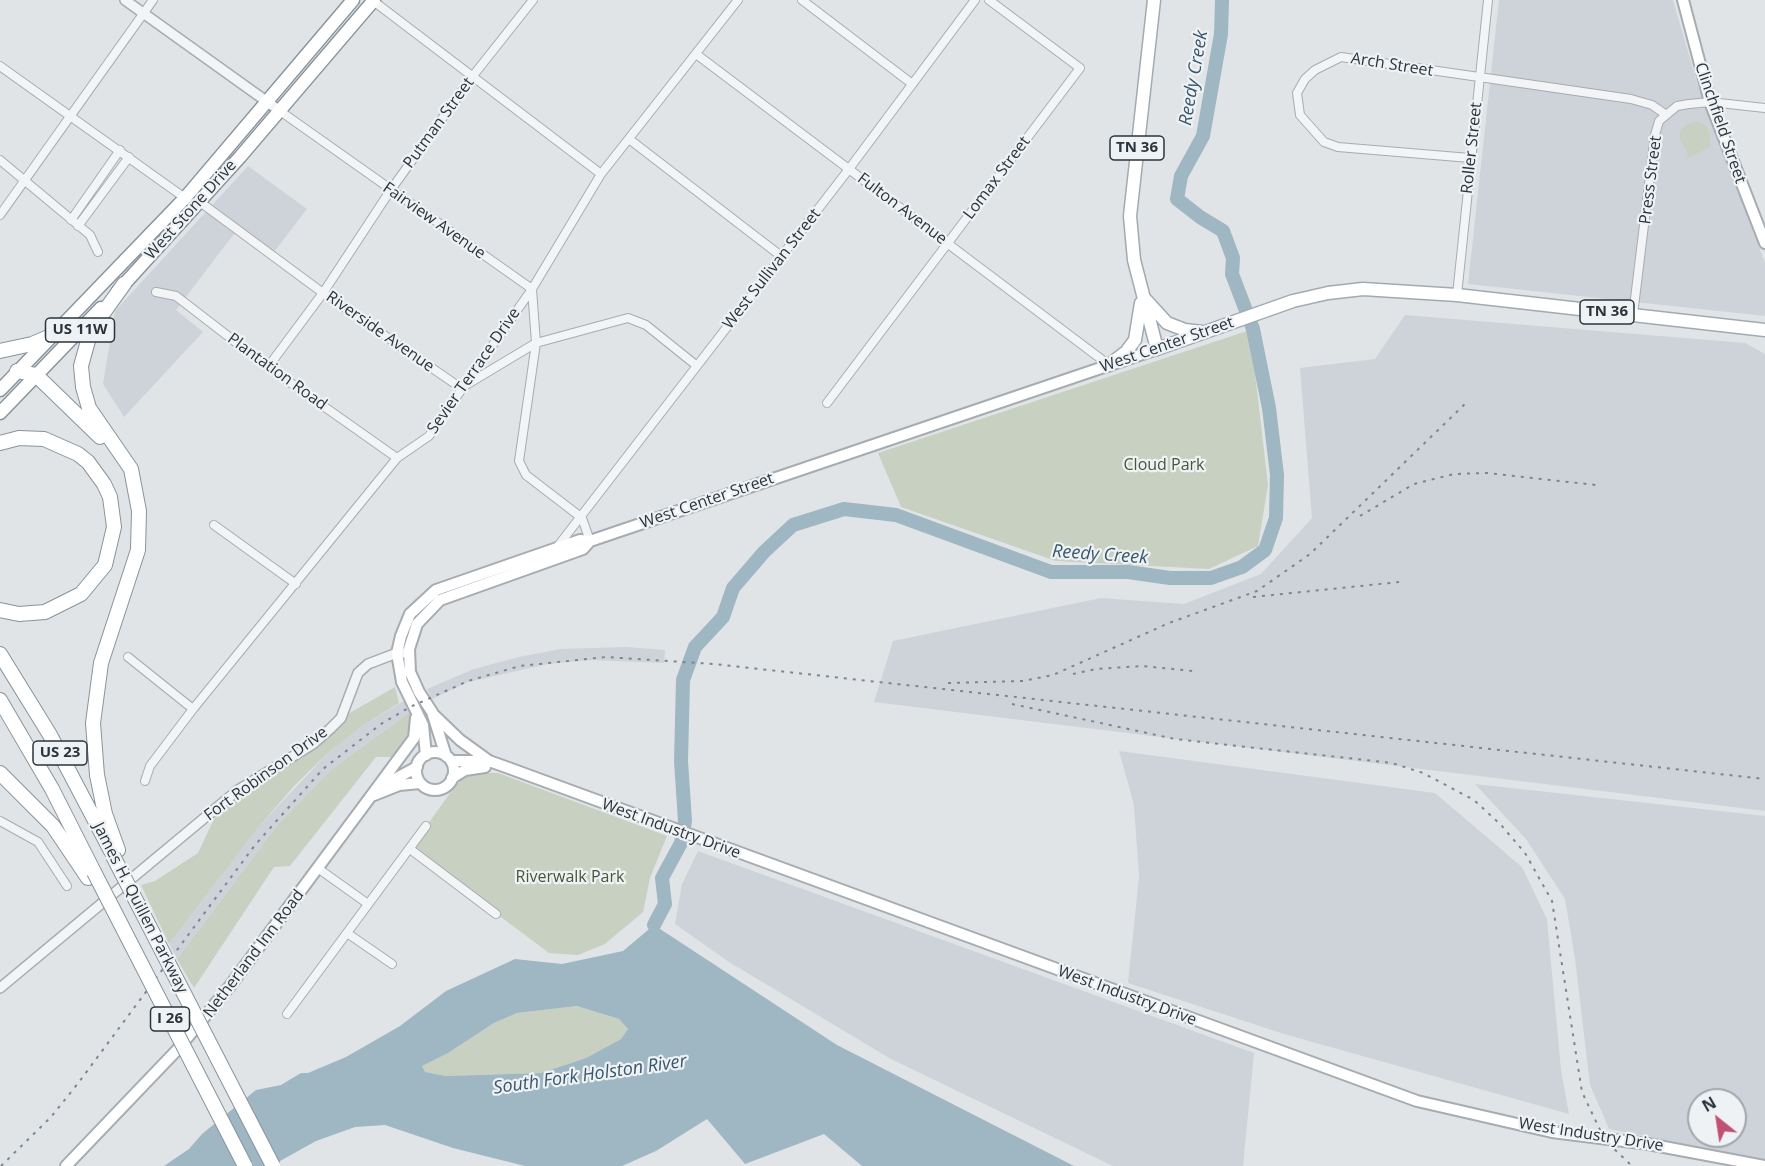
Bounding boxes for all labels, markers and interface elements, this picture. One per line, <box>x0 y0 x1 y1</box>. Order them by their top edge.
water label: Reedy Creek <box>1175 29 1213 127</box>
street label: Arch Street <box>1350 49 1434 81</box>
street label: Clinchfield Street <box>1690 60 1750 186</box>
street label: Putman Street <box>400 74 478 172</box>
street label: Roller Street <box>1458 101 1486 195</box>
street label: Lomax Street <box>960 133 1034 223</box>
street label: Press Street <box>1636 135 1666 225</box>
road number: TN 36 <box>1110 136 1164 160</box>
street label: West Stone Drive <box>141 156 241 264</box>
street label: Fulton Avenue <box>853 169 951 249</box>
street label: Fairview Avenue <box>379 178 489 264</box>
street label: West Sullivan Street <box>719 205 825 333</box>
street label: Riverside Avenue <box>322 288 438 376</box>
road number: TN 36 <box>1580 300 1634 324</box>
street label: Sevier Terrace Drive <box>423 304 525 438</box>
street label: West Center Street <box>1098 313 1236 377</box>
road number: US 11W <box>46 318 115 342</box>
street label: Plantation Road <box>223 329 331 415</box>
park label: Cloud Park <box>1124 455 1204 475</box>
street label: West Center Street <box>638 469 776 533</box>
water label: Reedy Creek <box>1051 541 1149 569</box>
street label: Fort Robinson Drive <box>201 723 331 825</box>
road number: US 23 <box>33 741 87 765</box>
street label: West Industry Drive <box>599 795 743 863</box>
street label: James H. Quillen Parkway <box>89 819 191 997</box>
park label: Riverwalk Park <box>516 867 624 887</box>
street label: Netherland Inn Road <box>200 886 308 1022</box>
street label: West Industry Drive <box>1055 962 1199 1030</box>
road number: I 26 <box>150 1007 190 1031</box>
water label: South Fork Holston River <box>492 1051 688 1099</box>
north arrow <box>1687 1088 1747 1148</box>
text: N <box>1698 1091 1720 1117</box>
street label: West Industry Drive <box>1517 1114 1665 1156</box>

